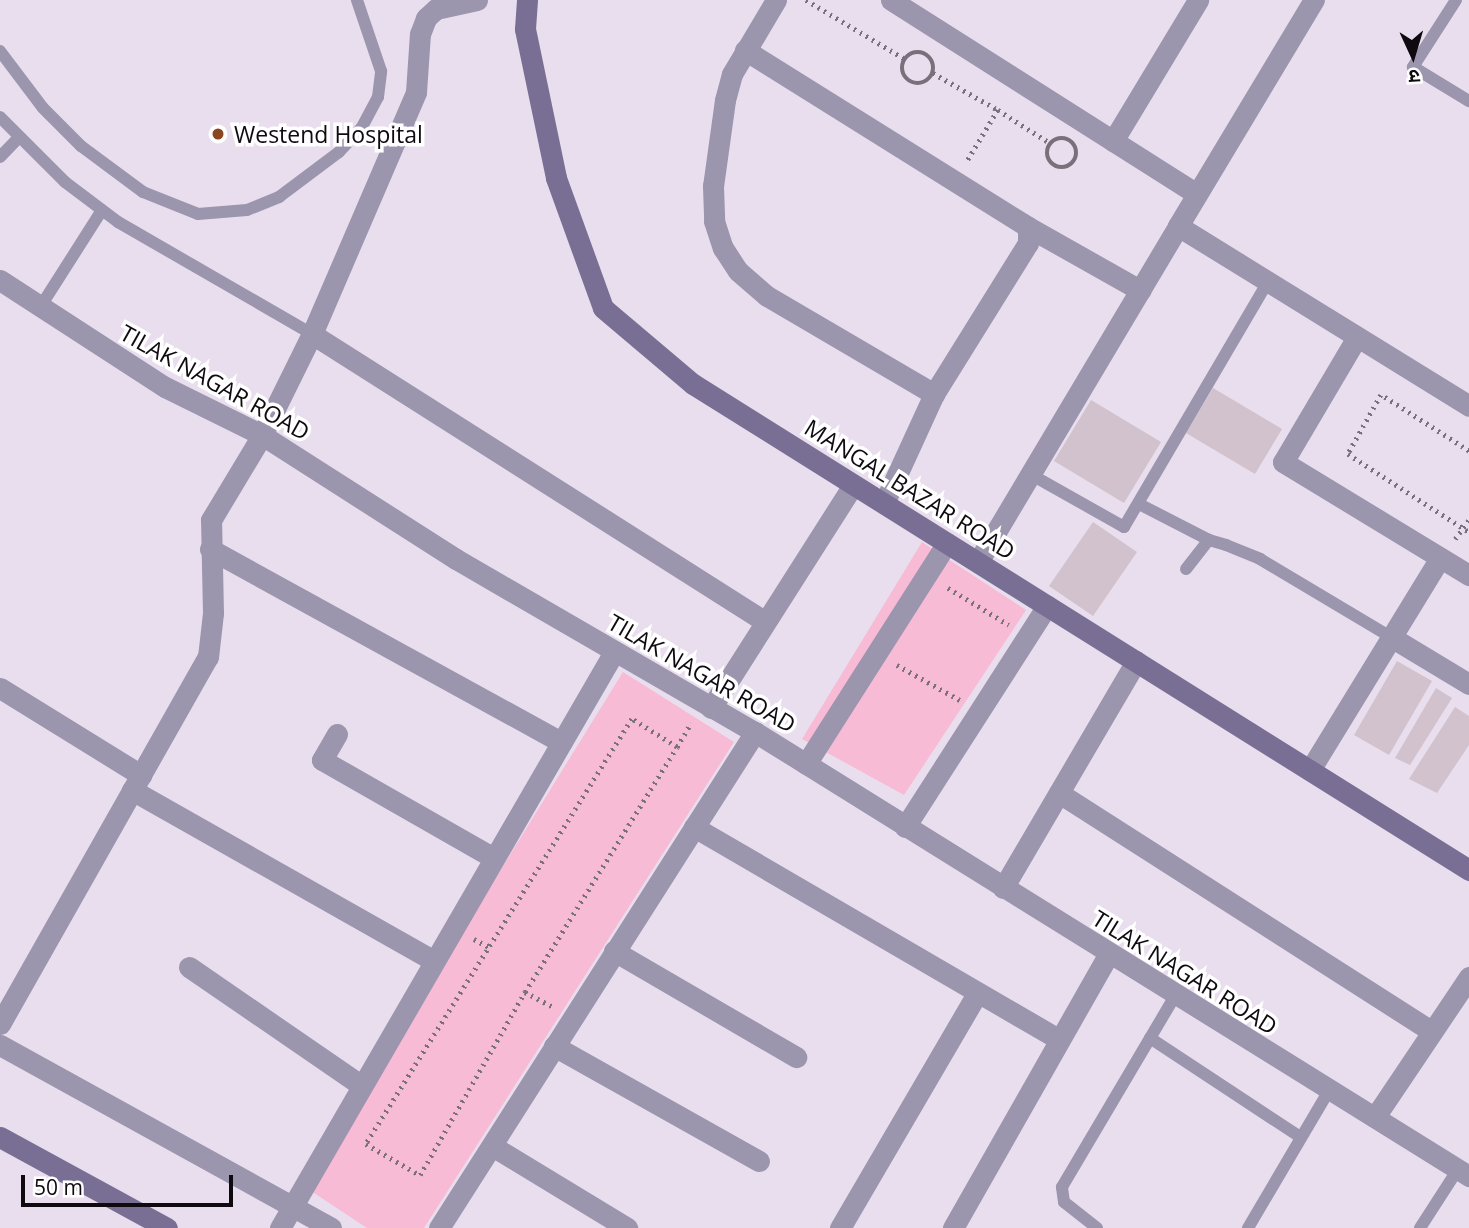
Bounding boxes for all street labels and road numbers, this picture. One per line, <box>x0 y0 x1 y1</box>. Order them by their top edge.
street label: TILAK NAGAR ROAD <box>115 318 315 446</box>
street label: MANGAL BAZAR ROAD <box>800 413 1020 565</box>
street label: TILAK NAGAR ROAD <box>603 608 801 738</box>
street label: TILAK NAGAR ROAD <box>1088 904 1282 1040</box>

